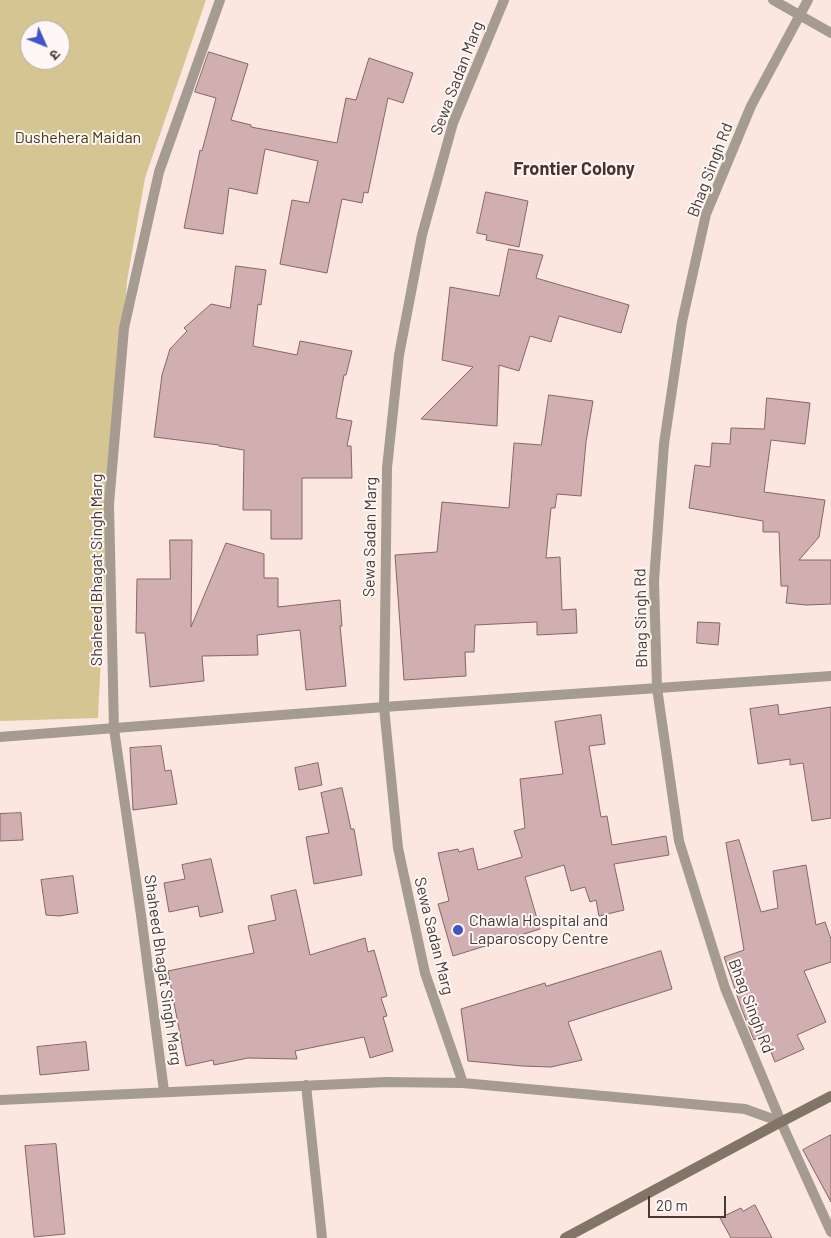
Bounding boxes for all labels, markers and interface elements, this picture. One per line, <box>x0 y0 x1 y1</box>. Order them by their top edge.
street label: Sewa Sadan Marg <box>426 18 488 138</box>
north arrow <box>20 20 70 70</box>
text: उ <box>46 46 64 64</box>
street label: Bhag Singh Rd <box>683 120 737 220</box>
park label: Dushehera Maidan <box>15 128 141 148</box>
district label: Frontier Colony <box>513 158 635 180</box>
street label: Shaheed Bhagat Singh Marg <box>87 474 107 666</box>
street label: Sewa Sadan Marg <box>359 477 381 597</box>
street label: Bhag Singh Rd <box>631 568 651 668</box>
street label: Shaheed Bhagat Singh Marg <box>140 873 186 1067</box>
street label: Sewa Sadan Marg <box>410 875 458 997</box>
place label: Chawla Hospital and Laparoscopy Centre <box>469 911 609 949</box>
marker: Chawla Hospital and Laparoscopy Centre <box>451 923 465 937</box>
street label: Bhag Singh Rd <box>724 956 778 1056</box>
scale bar <box>651 1186 728 1218</box>
text: 20 m <box>656 1196 688 1214</box>

